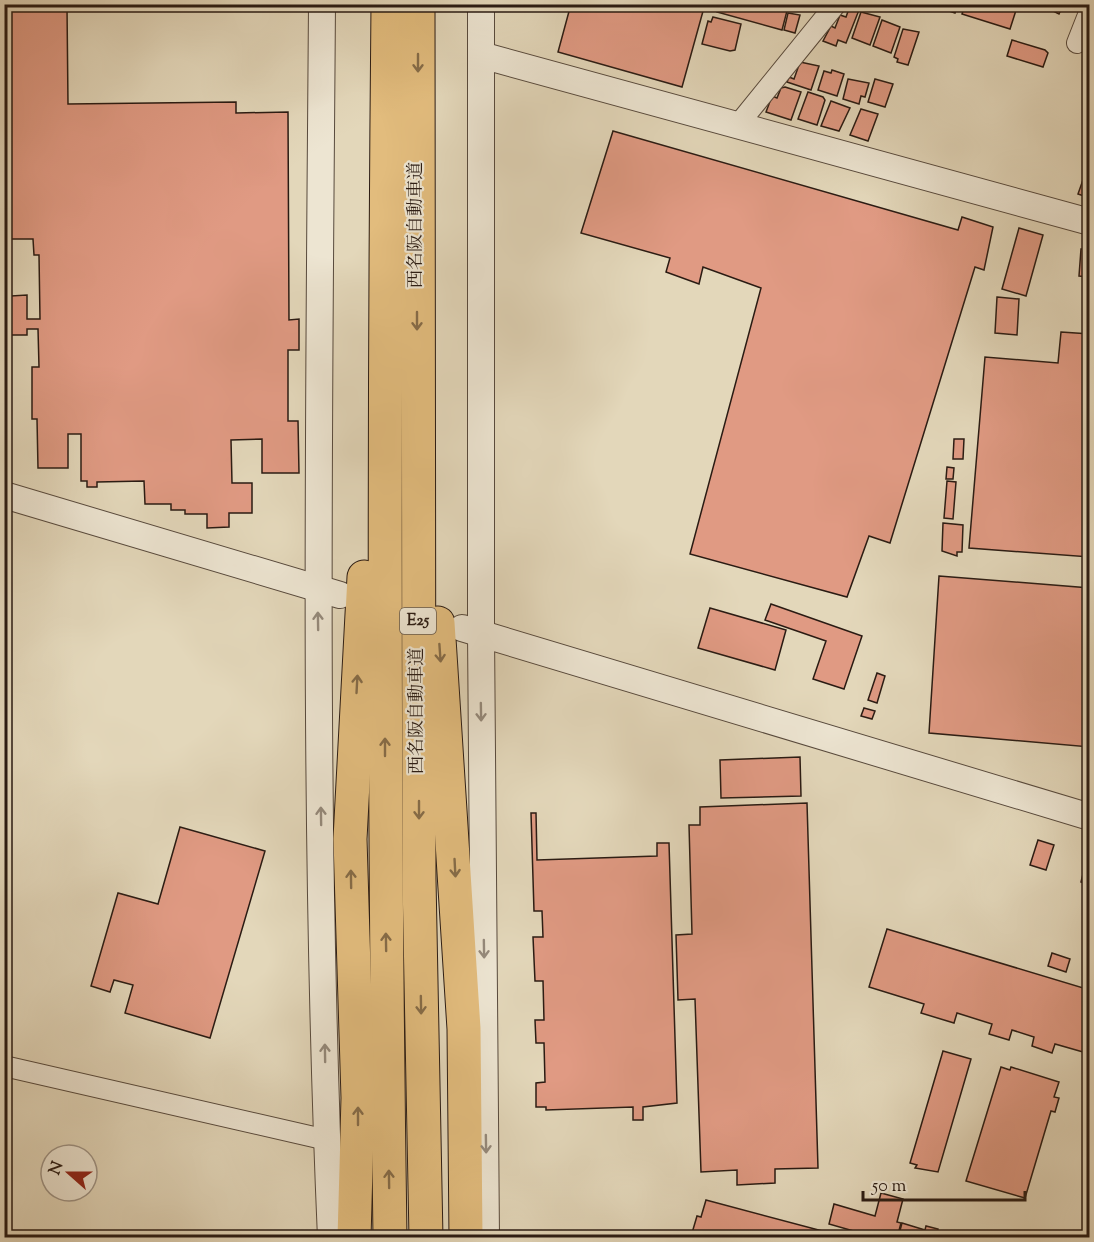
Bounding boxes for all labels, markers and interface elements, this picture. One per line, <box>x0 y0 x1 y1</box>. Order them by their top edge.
one-way arrow <box>412 52 424 72</box>
street label: 西名阪自動車道 <box>404 162 430 288</box>
one-way arrow <box>411 310 423 330</box>
road number: E25 <box>400 608 436 634</box>
one-way arrow <box>312 612 324 632</box>
one-way arrow <box>435 642 446 662</box>
street label: 西名阪自動車道 <box>405 648 431 774</box>
one-way arrow <box>352 675 363 695</box>
one-way arrow <box>476 702 487 722</box>
one-way arrow <box>379 738 391 758</box>
one-way arrow <box>413 799 425 819</box>
one-way arrow <box>316 807 327 827</box>
one-way arrow <box>449 858 460 878</box>
one-way arrow <box>345 870 357 890</box>
one-way arrow <box>380 933 392 953</box>
one-way arrow <box>478 939 490 959</box>
one-way arrow <box>416 994 427 1014</box>
one-way arrow <box>320 1044 331 1064</box>
one-way arrow <box>352 1107 364 1127</box>
one-way arrow <box>480 1134 492 1154</box>
north arrow <box>39 1143 99 1203</box>
text: N <box>44 1158 70 1179</box>
scale bar <box>863 1164 1025 1202</box>
one-way arrow <box>384 1170 395 1190</box>
text: 50 m <box>871 1174 907 1200</box>

